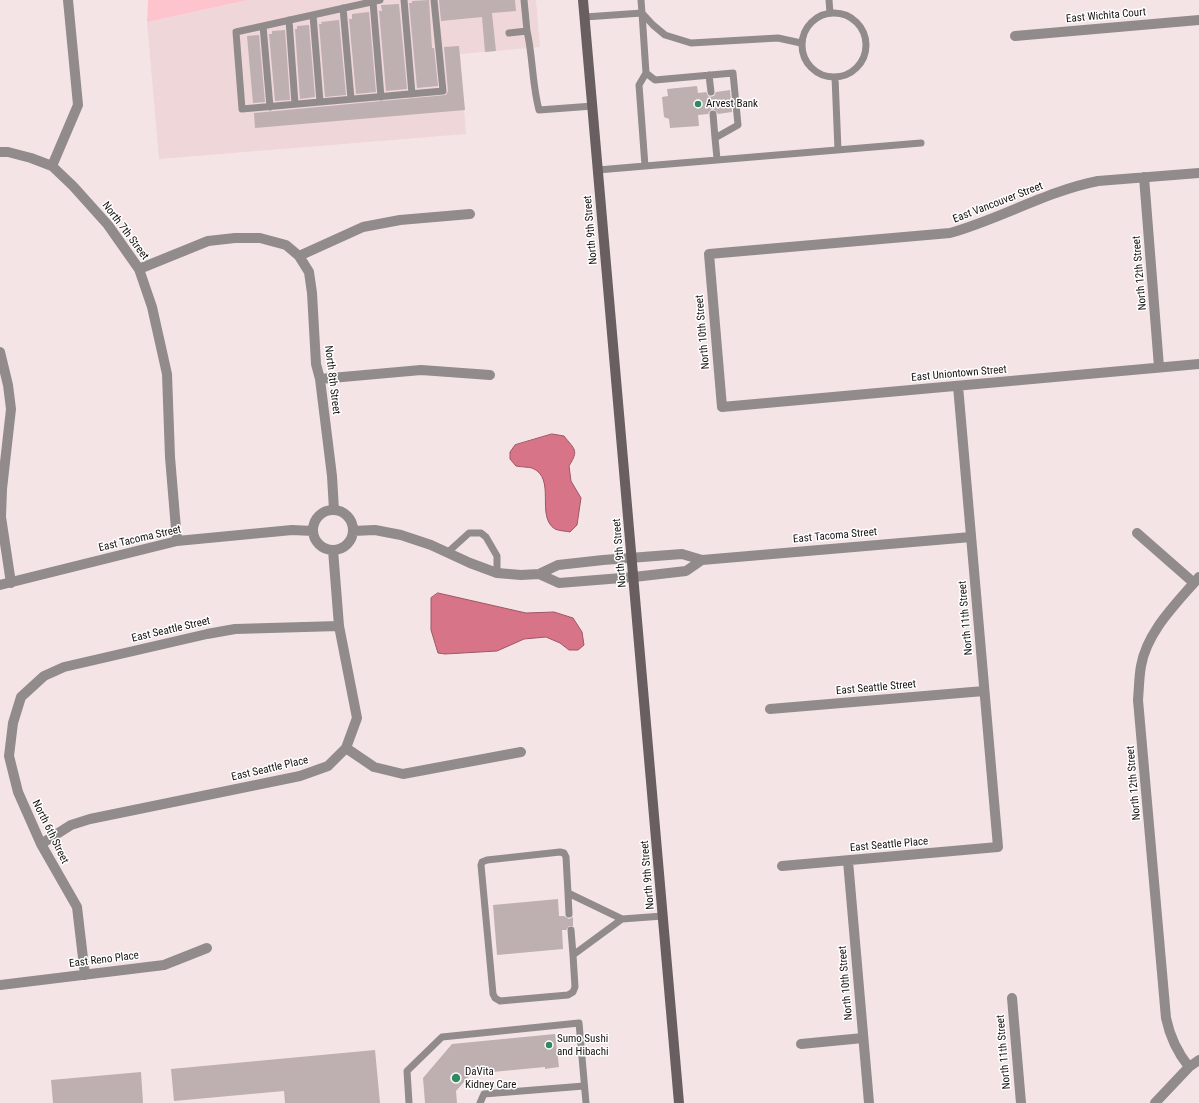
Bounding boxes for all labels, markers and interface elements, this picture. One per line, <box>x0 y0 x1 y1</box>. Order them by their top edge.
street label: East Wichita Court <box>1065 6 1147 26</box>
place label: Arvest Bank <box>706 97 758 111</box>
marker: Arvest Bank <box>693 99 703 109</box>
street label: East Vancouver Street <box>951 180 1045 226</box>
street label: North 9th Street <box>581 195 601 265</box>
street label: North 7th Street <box>99 199 151 263</box>
street label: North 12th Street <box>1130 235 1150 311</box>
street label: North 10th Street <box>693 294 713 370</box>
street label: North 8th Street <box>321 345 343 415</box>
street label: East Uniontown Street <box>911 363 1007 385</box>
street label: North 9th Street <box>610 518 630 588</box>
street label: East Tacoma Street <box>97 523 183 555</box>
street label: East Tacoma Street <box>792 526 878 546</box>
street label: North 11th Street <box>956 580 976 656</box>
street label: East Seattle Street <box>130 615 212 645</box>
street label: East Seattle Street <box>836 678 916 698</box>
street label: North 12th Street <box>1124 745 1144 821</box>
street label: East Seattle Place <box>230 754 310 784</box>
street label: North 6th Street <box>29 798 71 866</box>
street label: East Seattle Place <box>849 835 929 855</box>
street label: North 9th Street <box>638 840 658 910</box>
street label: North 10th Street <box>836 945 856 1021</box>
street label: East Reno Place <box>68 949 140 971</box>
street label: North 11th Street <box>994 1014 1014 1090</box>
place label: Sumo Sushi and Hibachi <box>557 1032 609 1058</box>
marker: Sumo Sushi and Hibachi <box>544 1040 554 1050</box>
place label: DaVita Kidney Care <box>465 1065 516 1091</box>
marker: DaVita Kidney Care <box>450 1072 462 1084</box>

